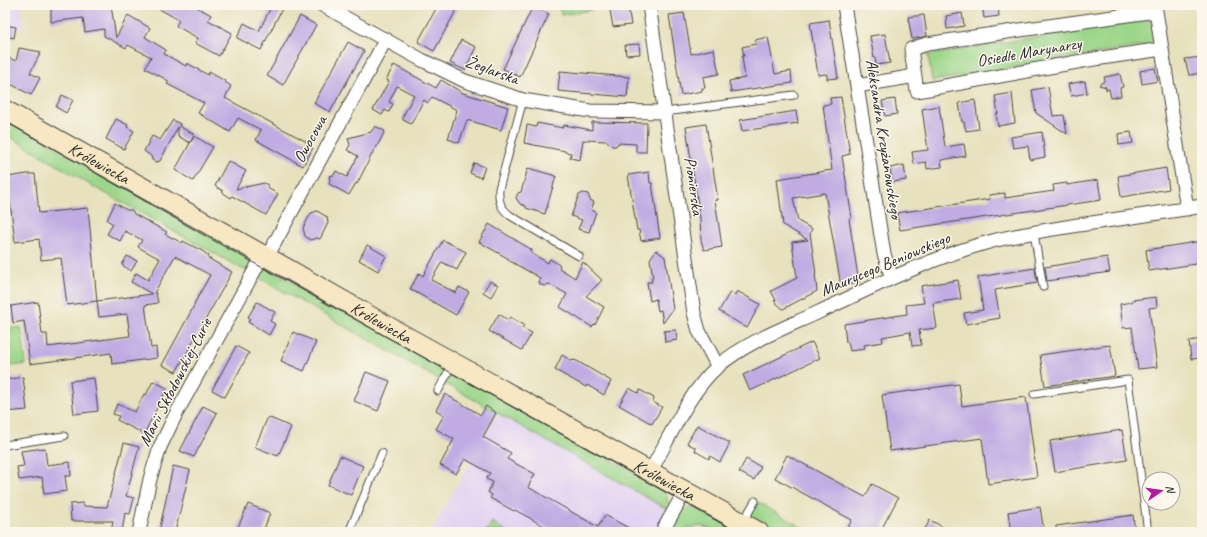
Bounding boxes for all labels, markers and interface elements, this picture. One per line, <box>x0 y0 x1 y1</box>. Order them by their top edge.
street label: Osiedle Marynarzy <box>975 32 1084 72</box>
street label: Żeglarska <box>462 51 523 90</box>
street label: Aleksandra Krzyżanowskiego <box>861 58 907 222</box>
street label: Owocowa <box>288 110 333 166</box>
street label: Królewiecka <box>65 137 135 189</box>
street label: Pionierska <box>680 156 709 218</box>
street label: Maurycego Beniowskiego <box>817 227 954 301</box>
street label: Królewiecka <box>347 297 417 349</box>
street label: Marii Skłodowskiej-Curie <box>134 313 217 449</box>
street label: Królewiecka <box>630 454 700 506</box>
north arrow <box>1141 471 1181 511</box>
text: N <box>1163 484 1179 496</box>

